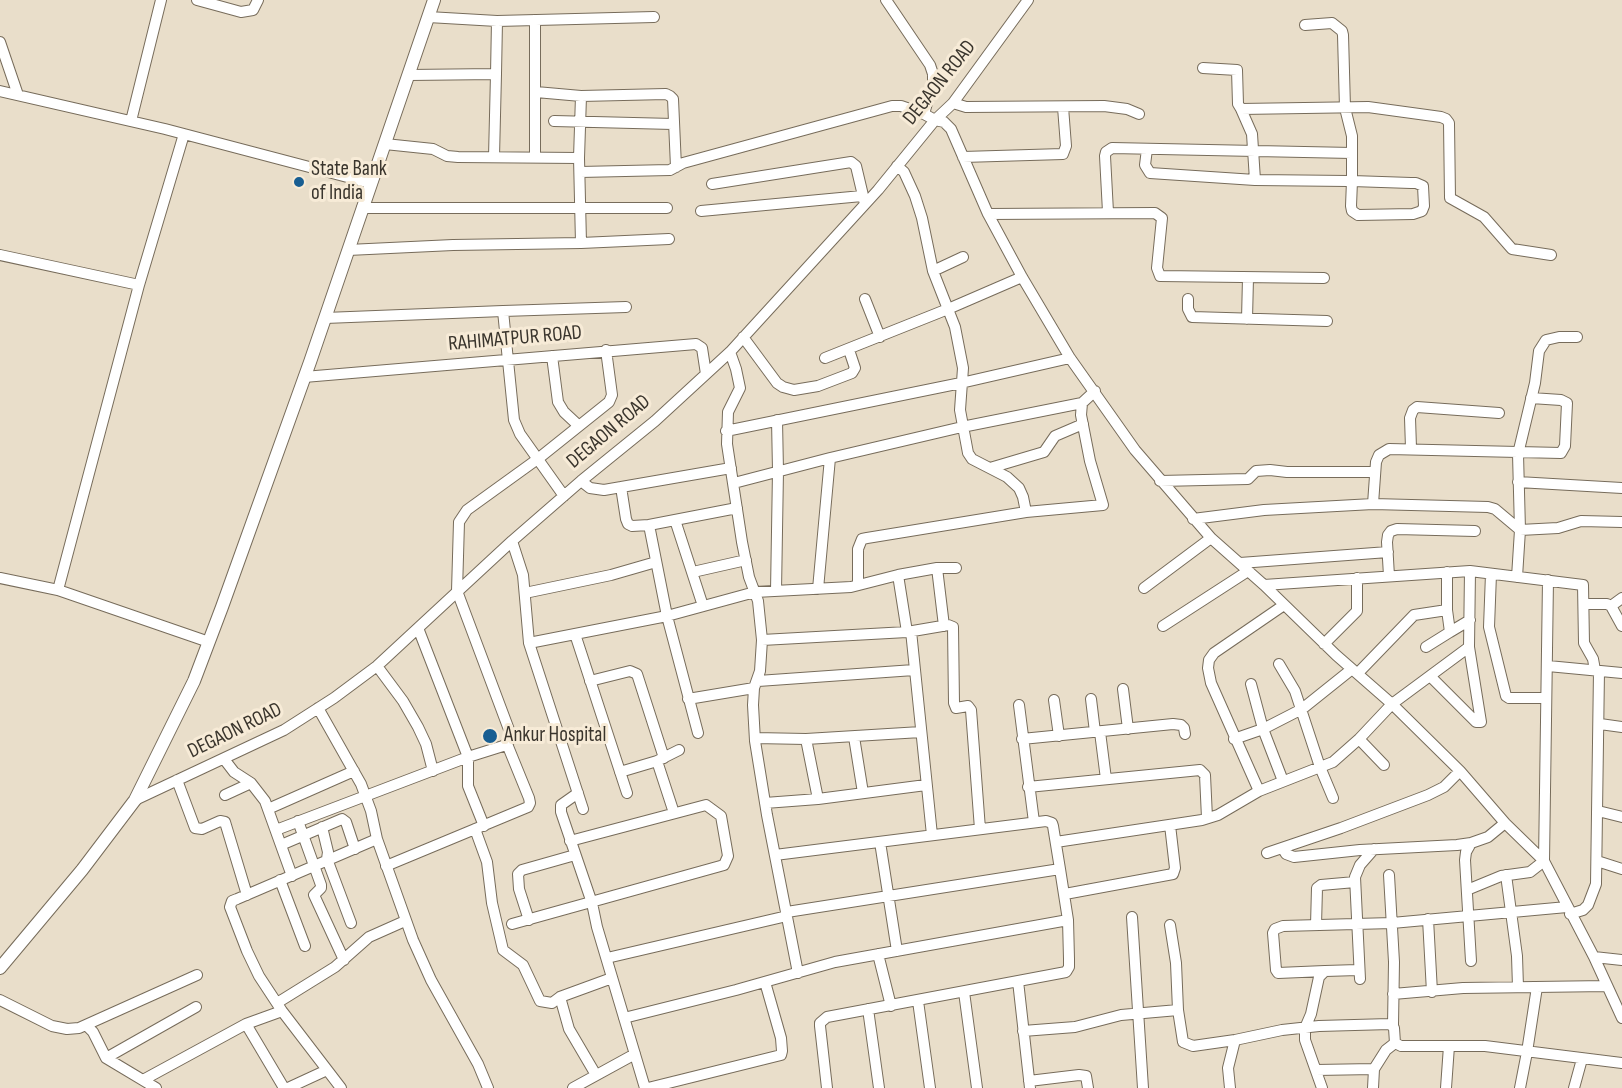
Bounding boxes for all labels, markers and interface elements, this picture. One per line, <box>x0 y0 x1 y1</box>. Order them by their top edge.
street label: DEGAON ROAD <box>898 36 982 130</box>
place label: State Bank of India <box>311 157 387 207</box>
marker: State Bank of India <box>292 175 306 189</box>
street label: RAHIMATPUR ROAD <box>447 321 583 357</box>
street label: DEGAON ROAD <box>562 390 656 474</box>
street label: DEGAON ROAD <box>184 697 286 765</box>
place label: Ankur Hospital <box>504 723 606 749</box>
marker: Ankur Hospital <box>481 727 499 745</box>

